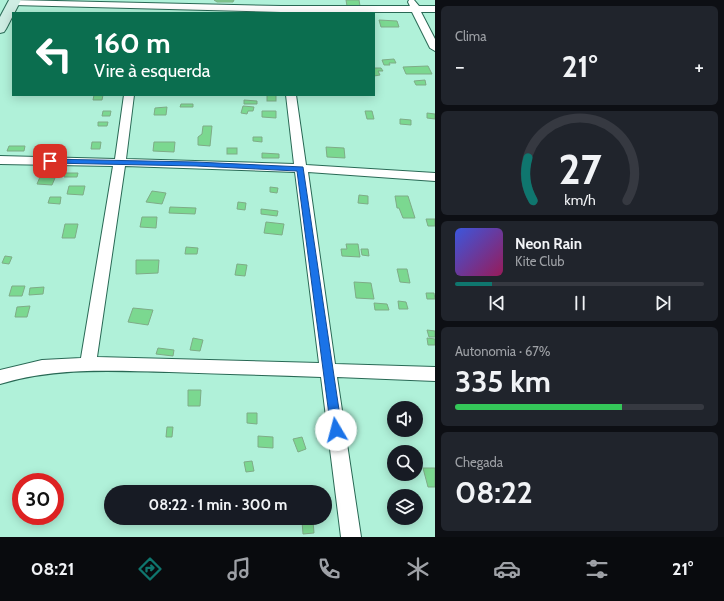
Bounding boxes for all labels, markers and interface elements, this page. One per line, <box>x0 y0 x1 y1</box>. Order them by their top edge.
text: 160 m <box>94 26 170 60</box>
icon: left <box>28 28 80 80</box>
text: Clima <box>455 28 486 44</box>
text: 21° <box>562 48 597 85</box>
text: − <box>455 53 465 80</box>
text: + <box>694 53 704 80</box>
text: Vire à esquerda <box>94 60 210 82</box>
pin <box>33 144 67 178</box>
text: 27 <box>558 144 601 194</box>
icon: arrive <box>39 150 61 172</box>
text: km/h <box>564 191 595 209</box>
text: Neon Rain <box>515 235 582 253</box>
text: Kite Club <box>515 253 564 269</box>
icon: previous <box>486 292 508 314</box>
icon: pause <box>569 292 591 314</box>
icon: next <box>652 292 674 314</box>
text: Autonomia · 67% <box>455 343 550 359</box>
text: 335 km <box>455 363 551 400</box>
map controls <box>387 401 423 525</box>
button: sound <box>387 401 423 437</box>
position arrow <box>315 409 357 451</box>
button: search <box>387 445 423 481</box>
text: Chegada <box>455 454 503 470</box>
speed limit sign: 30 <box>12 473 64 525</box>
text: 08:22 <box>455 474 533 511</box>
button: layers <box>387 489 423 525</box>
text: 08:22 · 1 min · 300 m <box>149 496 287 514</box>
icon: directions <box>136 555 164 583</box>
icon: music <box>225 555 253 583</box>
icon: phone <box>315 555 343 583</box>
icon: climate <box>404 555 432 583</box>
icon: car <box>493 555 521 583</box>
icon: filters <box>583 555 611 583</box>
text: 08:21 <box>31 558 74 580</box>
text: 21° <box>672 558 693 580</box>

